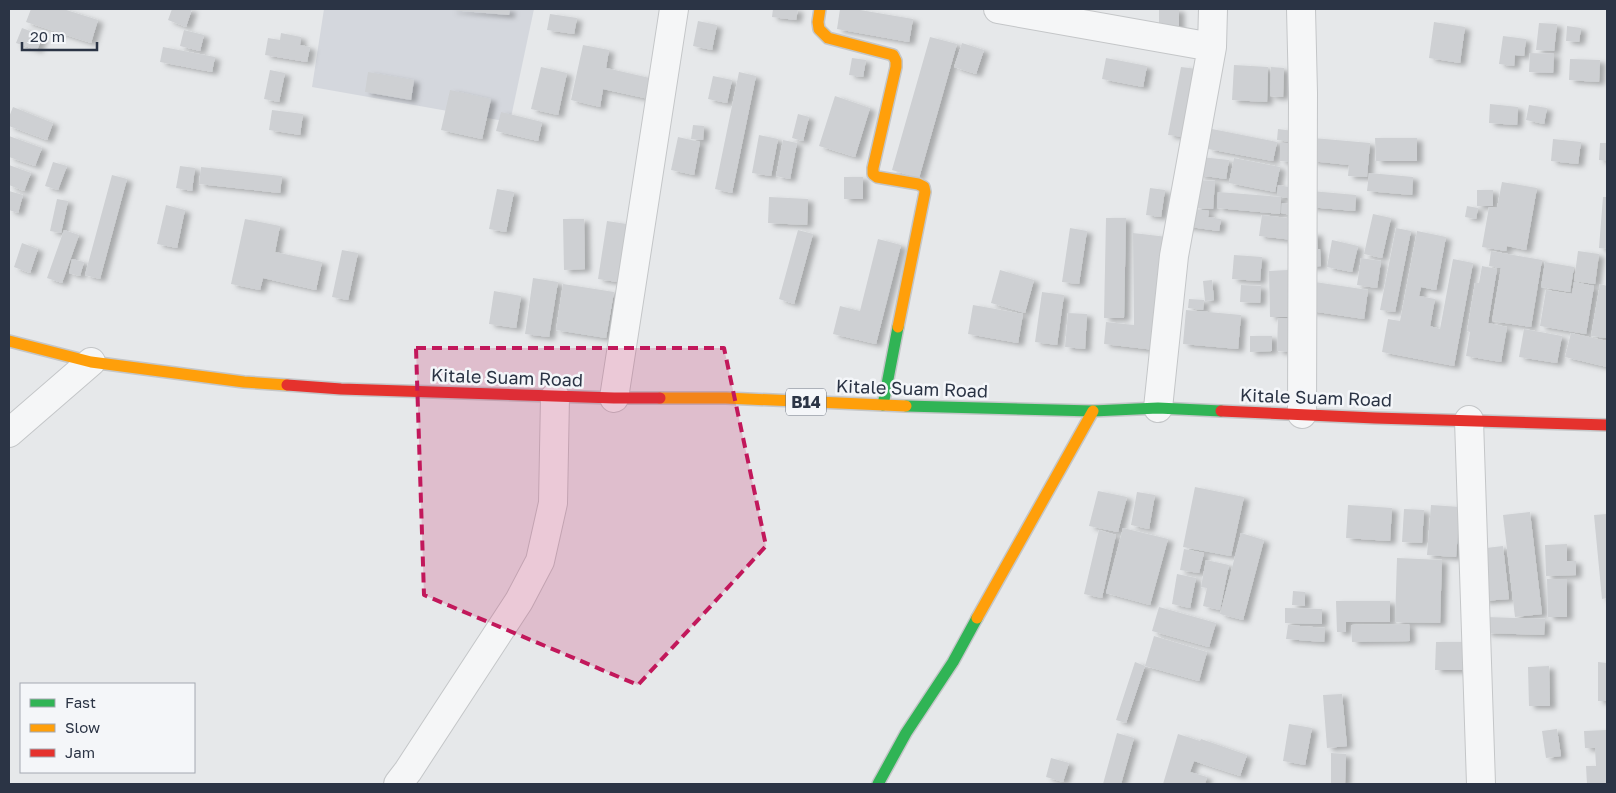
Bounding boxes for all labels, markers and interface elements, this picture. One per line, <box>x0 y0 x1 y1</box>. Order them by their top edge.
scale bar <box>22 20 98 52</box>
text: 20 m <box>30 27 65 45</box>
street label: Kitale Suam Road <box>431 363 583 391</box>
street label: Kitale Suam Road <box>836 374 988 402</box>
street label: Kitale Suam Road <box>1240 383 1392 411</box>
road number: B14 <box>786 388 826 416</box>
legend <box>20 683 195 773</box>
text: Fast <box>65 693 96 711</box>
text: Slow <box>65 718 100 736</box>
text: Jam <box>65 743 95 761</box>

